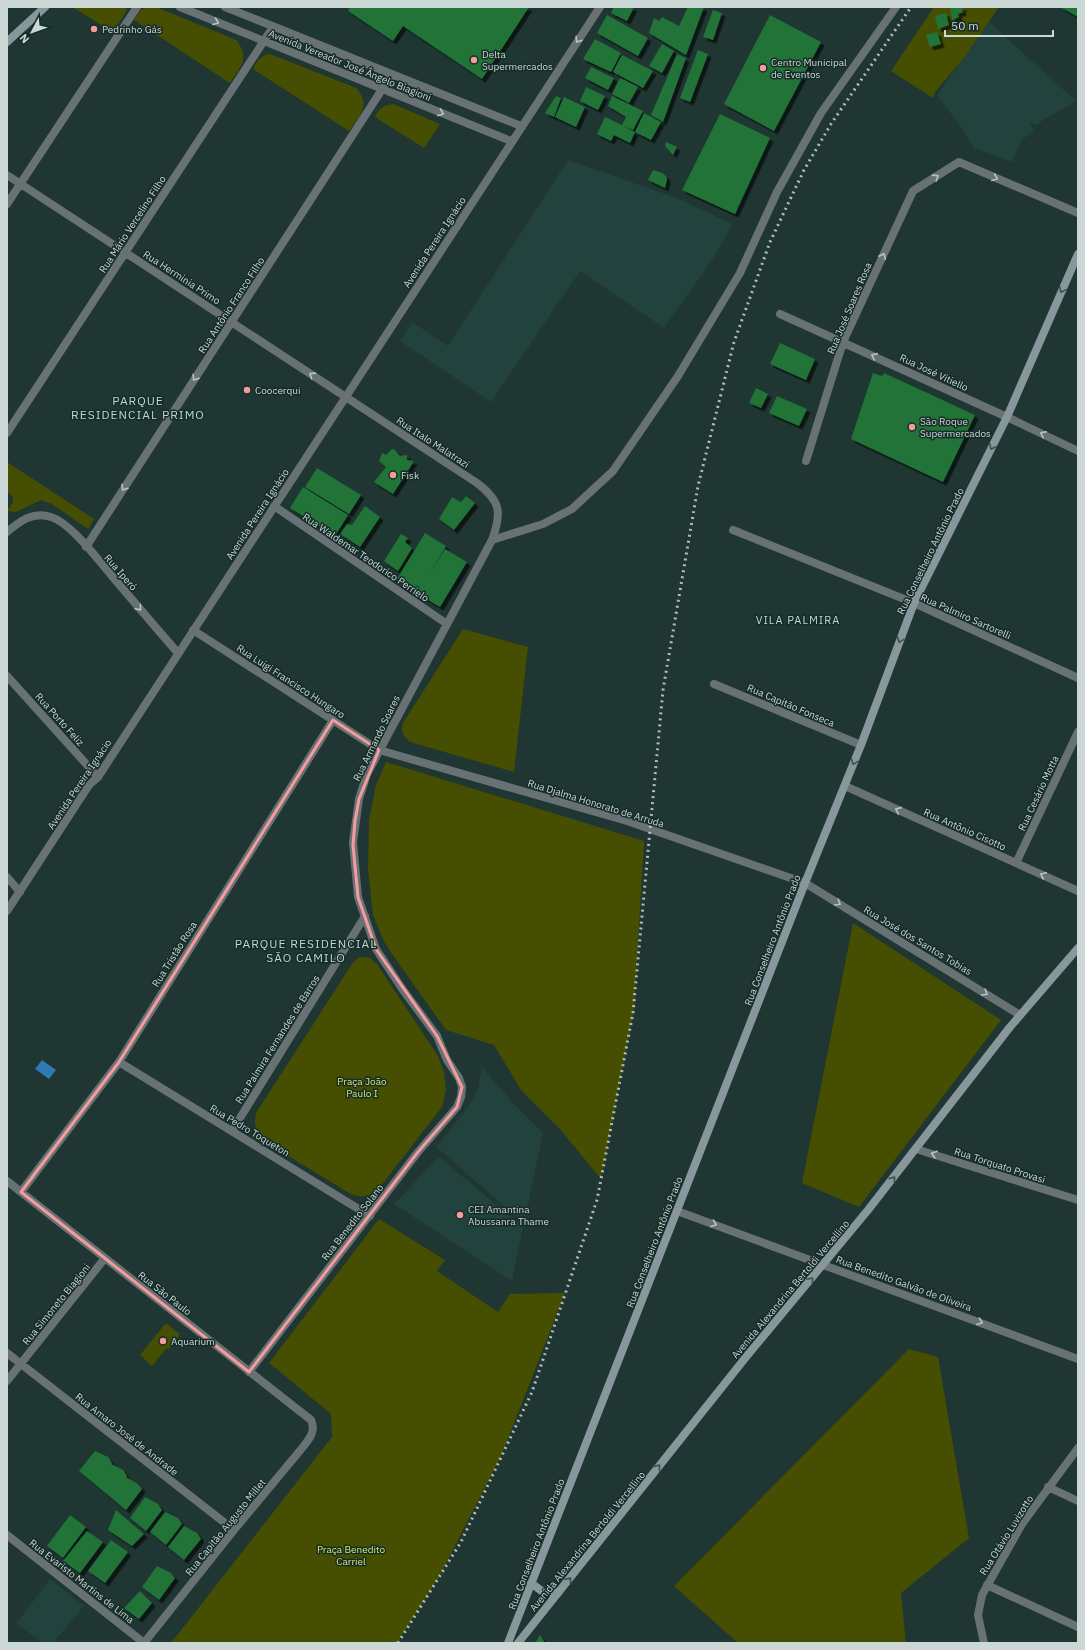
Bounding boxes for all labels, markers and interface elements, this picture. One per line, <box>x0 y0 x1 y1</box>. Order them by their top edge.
north arrow <box>12 12 52 52</box>
scale bar <box>945 12 1053 38</box>
one-way arrow <box>213 17 220 25</box>
text: 50 m <box>951 18 979 33</box>
place label: Pedrinho Gás <box>102 23 162 36</box>
marker: Pedrinho Gás <box>89 24 99 34</box>
street label: Avenida Vereador José Ângelo Biagioni <box>267 27 433 104</box>
text: N <box>17 31 32 46</box>
one-way arrow <box>576 35 583 42</box>
place label: Delta Supermercados <box>482 48 553 73</box>
marker: Delta Supermercados <box>469 55 479 65</box>
place label: Centro Municipal de Eventos <box>771 56 847 81</box>
marker: Centro Municipal de Eventos <box>758 63 768 73</box>
one-way arrow <box>437 108 444 116</box>
street label: Rua Mário Vercelino Filho <box>96 173 169 275</box>
one-way arrow <box>992 173 999 181</box>
one-way arrow <box>932 174 939 181</box>
street label: Avenida Pereira Ignácio <box>400 194 469 290</box>
street label: Rua Herminia Primo <box>141 248 223 307</box>
one-way arrow <box>878 253 886 261</box>
street label: Rua Antônio Franco Filho <box>195 254 268 356</box>
street label: Rua José Soares Rosa <box>824 260 875 356</box>
one-way arrow <box>1059 287 1067 294</box>
street label: Rua José Vitiello <box>897 351 971 394</box>
one-way arrow <box>870 353 878 361</box>
one-way arrow <box>310 373 317 380</box>
one-way arrow <box>193 374 200 381</box>
place label: Coocerqui <box>255 384 300 397</box>
marker: Coocerqui <box>242 385 252 395</box>
district label: PARQUE RESIDENCIAL PRIMO <box>71 393 205 422</box>
street label: Rua Italo Malatrazi <box>394 414 472 471</box>
place label: São Roque Supermercados <box>920 415 991 440</box>
marker: São Roque Supermercados <box>907 422 917 432</box>
one-way arrow <box>1039 431 1047 439</box>
one-way arrow <box>989 443 997 450</box>
street label: Avenida Pereira Ignácio <box>223 466 292 562</box>
place label: Fisk <box>401 469 420 482</box>
marker: Fisk <box>388 470 398 480</box>
one-way arrow <box>122 483 129 490</box>
street label: Rua Conselheiro Antônio Prado <box>894 485 967 617</box>
street label: Rua Waldemar Teodorico Perrielo <box>300 510 432 605</box>
street label: Rua Iperó <box>101 551 140 594</box>
street label: Rua Palmiro Sartorelli <box>919 591 1013 642</box>
one-way arrow <box>135 603 142 611</box>
district label: VILA PALMIRA <box>756 613 840 627</box>
one-way arrow <box>897 637 905 644</box>
street label: Rua Luigi Francisco Hungaro <box>234 641 348 722</box>
street label: Rua Capitão Fonseca <box>745 681 837 730</box>
street label: Rua Porto Feliz <box>32 690 87 749</box>
street label: Rua Armando Soares <box>350 693 403 783</box>
street label: Avenida Pereira Ignácio <box>44 736 115 832</box>
street label: Rua Cesário Motta <box>1015 753 1062 833</box>
one-way arrow <box>851 757 859 765</box>
street label: Rua Djalma Honorato de Arruda <box>526 776 666 831</box>
street label: Rua Antônio Cisotto <box>922 805 1008 854</box>
one-way arrow <box>895 807 903 815</box>
street label: Rua Conselheiro Antônio Prado <box>741 872 804 1008</box>
one-way arrow <box>1039 872 1047 880</box>
one-way arrow <box>834 899 841 906</box>
street label: Rua José dos Santos Tobias <box>861 903 974 978</box>
street label: Rua Tristão Rosa <box>149 919 200 989</box>
district label: PARQUE RESIDENCIAL SÃO CAMILO <box>235 936 377 965</box>
street label: Rua Palmira Fernandes de Barros <box>232 972 323 1106</box>
one-way arrow <box>981 988 988 996</box>
park label: Praça João Paulo I <box>337 1075 387 1100</box>
street label: Rua Pedro Toqueton <box>207 1101 292 1159</box>
street label: Rua Torquato Provasi <box>953 1145 1047 1186</box>
one-way arrow <box>931 1150 938 1159</box>
street label: Rua Conselheiro Antônio Prado <box>623 1174 686 1310</box>
one-way arrow <box>888 1176 895 1183</box>
street label: Rua Benedito Solano <box>319 1181 387 1263</box>
place label: CEI Amantina Abussanra Thame <box>468 1203 549 1228</box>
marker: CEI Amantina Abussanra Thame <box>455 1210 465 1220</box>
street label: Avenida Alexandrina Bertoldi Vercellino <box>729 1217 852 1361</box>
one-way arrow <box>710 1220 717 1228</box>
street label: Rua Benedito Galvão de Oliveira <box>834 1253 974 1314</box>
street label: Rua Simoneto Biagioni <box>20 1261 93 1348</box>
street label: Rua São Paulo <box>135 1269 194 1319</box>
one-way arrow <box>806 1277 813 1284</box>
one-way arrow <box>977 1318 984 1326</box>
place label: Aquarium <box>171 1335 215 1348</box>
marker: Aquarium <box>158 1336 168 1346</box>
street label: Rua Amaro José de Andrade <box>73 1390 181 1479</box>
one-way arrow <box>654 1465 661 1472</box>
street label: Avenida Alexandrina Bertoldi Vercellino <box>527 1468 648 1614</box>
street label: Rua Capitão Augusto Millet <box>182 1476 269 1578</box>
street label: Rua Conselheiro Antônio Prado <box>505 1476 568 1612</box>
street label: Rua Otávio Luvizotto <box>977 1493 1036 1578</box>
street label: Rua Evaristo Martins de Lima <box>27 1536 137 1627</box>
park label: Praça Benedito Carriel <box>317 1543 386 1568</box>
one-way arrow <box>564 1578 571 1585</box>

